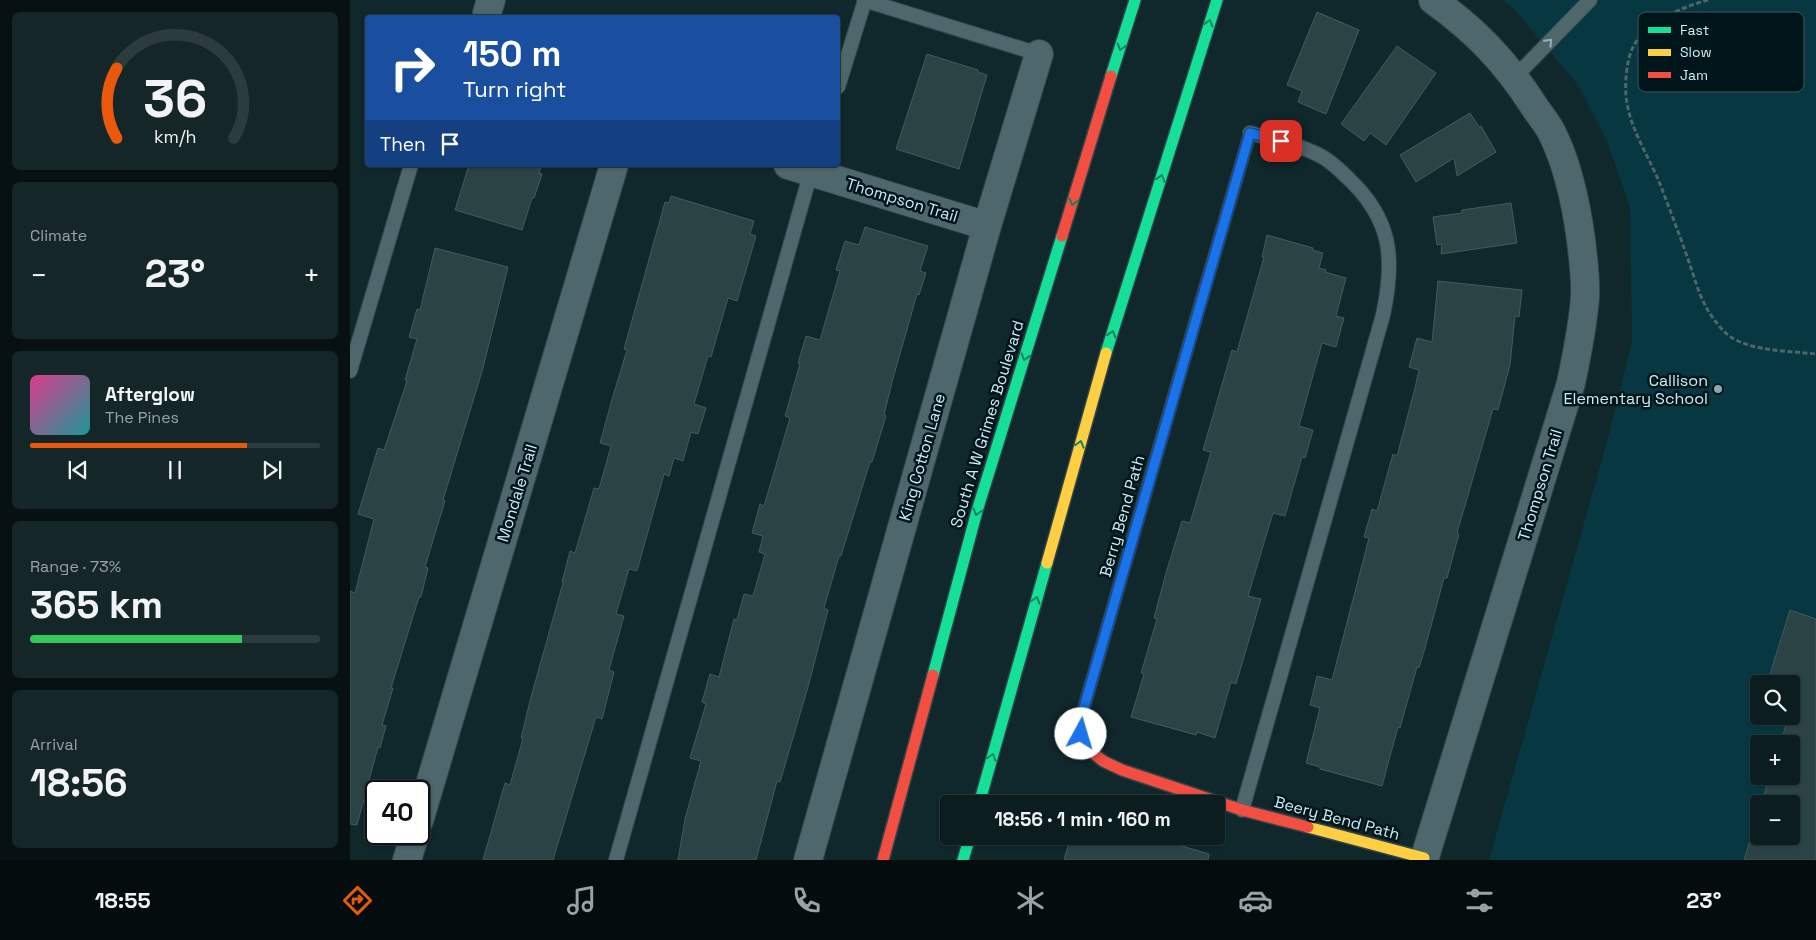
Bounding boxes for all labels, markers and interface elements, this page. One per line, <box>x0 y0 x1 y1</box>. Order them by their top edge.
legend <box>1638 12 1804 92</box>
one-way arrow <box>1204 20 1214 28</box>
text: Fast <box>1680 21 1709 39</box>
text: 150 m <box>463 32 561 76</box>
icon: right <box>380 35 445 100</box>
one-way arrow <box>1543 39 1552 48</box>
one-way arrow <box>1116 42 1126 50</box>
text: Slow <box>1680 43 1712 61</box>
text: 36 <box>143 66 207 132</box>
text: Jam <box>1680 66 1708 84</box>
text: Turn right <box>463 75 566 103</box>
pin <box>1260 120 1302 162</box>
text: km/h <box>154 125 196 148</box>
icon: arrive <box>1267 127 1295 155</box>
icon: arrive <box>436 130 464 158</box>
text: Then <box>380 132 426 157</box>
street label: Thompson Trail <box>843 173 961 227</box>
one-way arrow <box>1155 175 1165 183</box>
one-way arrow <box>1068 197 1078 205</box>
text: Climate <box>30 225 87 246</box>
text: 23° <box>145 250 205 298</box>
text: − <box>30 257 47 293</box>
text: + <box>303 257 320 293</box>
street label: South A W Grimes Boulevard <box>945 318 1029 530</box>
one-way arrow <box>1107 330 1117 338</box>
one-way arrow <box>1020 352 1030 361</box>
place label: Callison Elementary School <box>1563 370 1708 409</box>
text: Afterglow <box>105 382 195 407</box>
marker: Callison Elementary School <box>1712 383 1724 395</box>
street label: King Cotton Lane <box>894 391 950 523</box>
text: The Pines <box>105 407 179 428</box>
street label: Thompson Trail <box>1513 426 1567 544</box>
one-way arrow <box>1074 440 1084 448</box>
street label: Mondale Trail <box>492 442 542 544</box>
street label: Berry Bend Path <box>1095 453 1149 579</box>
icon: previous <box>64 456 92 484</box>
icon: pause <box>161 456 189 484</box>
icon: next <box>258 456 286 484</box>
one-way arrow <box>972 508 982 516</box>
text: Range · 73% <box>30 556 121 577</box>
text: 365 km <box>30 581 163 629</box>
one-way arrow <box>1030 596 1041 605</box>
map controls <box>1750 675 1800 845</box>
button: search <box>1750 675 1800 725</box>
position arrow <box>1054 707 1106 759</box>
text: Arrival <box>30 734 78 755</box>
button: + <box>1750 735 1800 785</box>
one-way arrow <box>986 752 997 761</box>
text: 18:56 <box>30 759 128 807</box>
speed limit sign: 40 <box>365 780 430 845</box>
street label: Beery Bend Path <box>1272 791 1402 845</box>
button: − <box>1750 795 1800 845</box>
text: 18:56 · 1 min · 160 m <box>994 807 1171 832</box>
icon: directions <box>340 883 375 918</box>
icon: music <box>564 883 599 918</box>
icon: phone <box>789 883 824 918</box>
icon: climate <box>1013 883 1048 918</box>
icon: car <box>1238 883 1273 918</box>
icon: filters <box>1462 883 1497 918</box>
text: 18:55 <box>95 886 151 914</box>
text: 23° <box>1686 886 1721 914</box>

